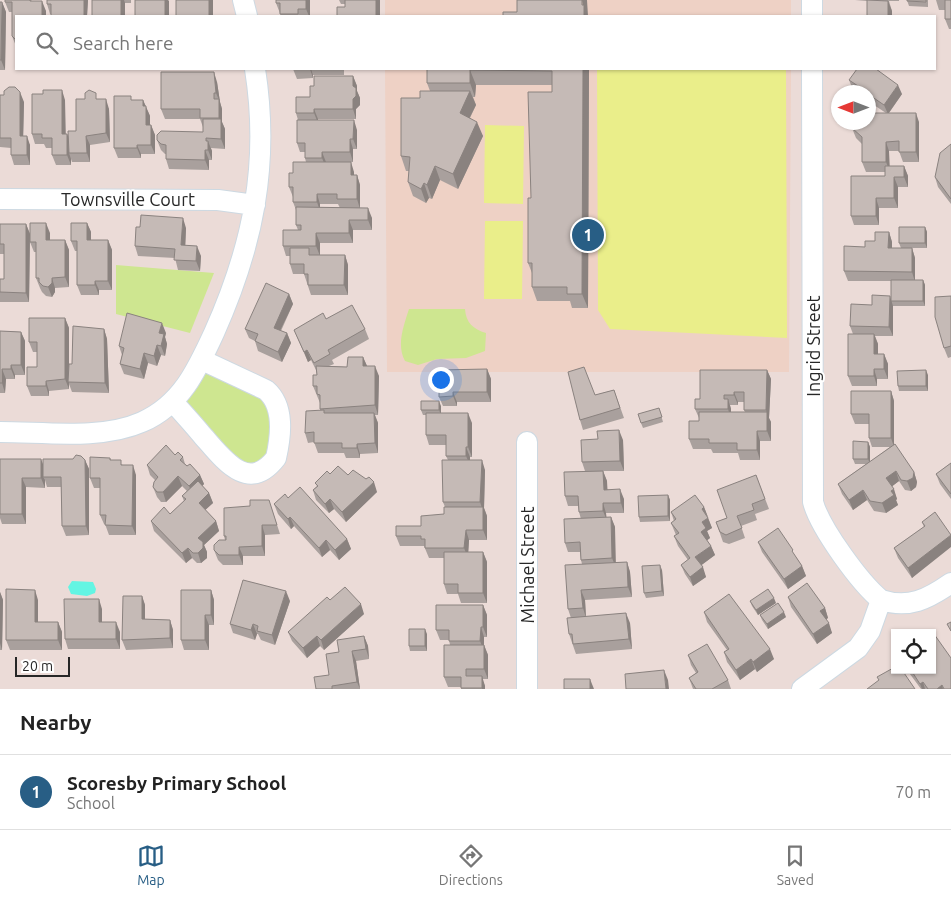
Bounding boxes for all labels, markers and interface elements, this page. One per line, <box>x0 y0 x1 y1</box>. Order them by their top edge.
search box <box>15 15 936 70</box>
icon: search <box>33 29 61 57</box>
text: Search here <box>73 32 173 54</box>
north arrow <box>831 85 876 130</box>
street label: Townsville Court <box>61 189 195 209</box>
pin: 1 <box>572 216 604 254</box>
street label: Ingrid Street <box>803 295 823 397</box>
your location <box>428 367 454 393</box>
street label: Michael Street <box>517 507 537 623</box>
map controls <box>891 629 936 674</box>
button: locate <box>891 629 936 674</box>
scale bar <box>15 654 70 677</box>
text: 20 m <box>22 658 53 674</box>
text: Nearby <box>20 710 91 734</box>
text: Scoresby Primary School <box>67 772 286 794</box>
text: 1 <box>31 783 41 801</box>
text: 70 m <box>895 783 931 801</box>
text: School <box>67 794 115 812</box>
tab: Map <box>137 842 165 888</box>
tab: Directions <box>439 842 503 888</box>
tab: Saved <box>777 842 814 888</box>

